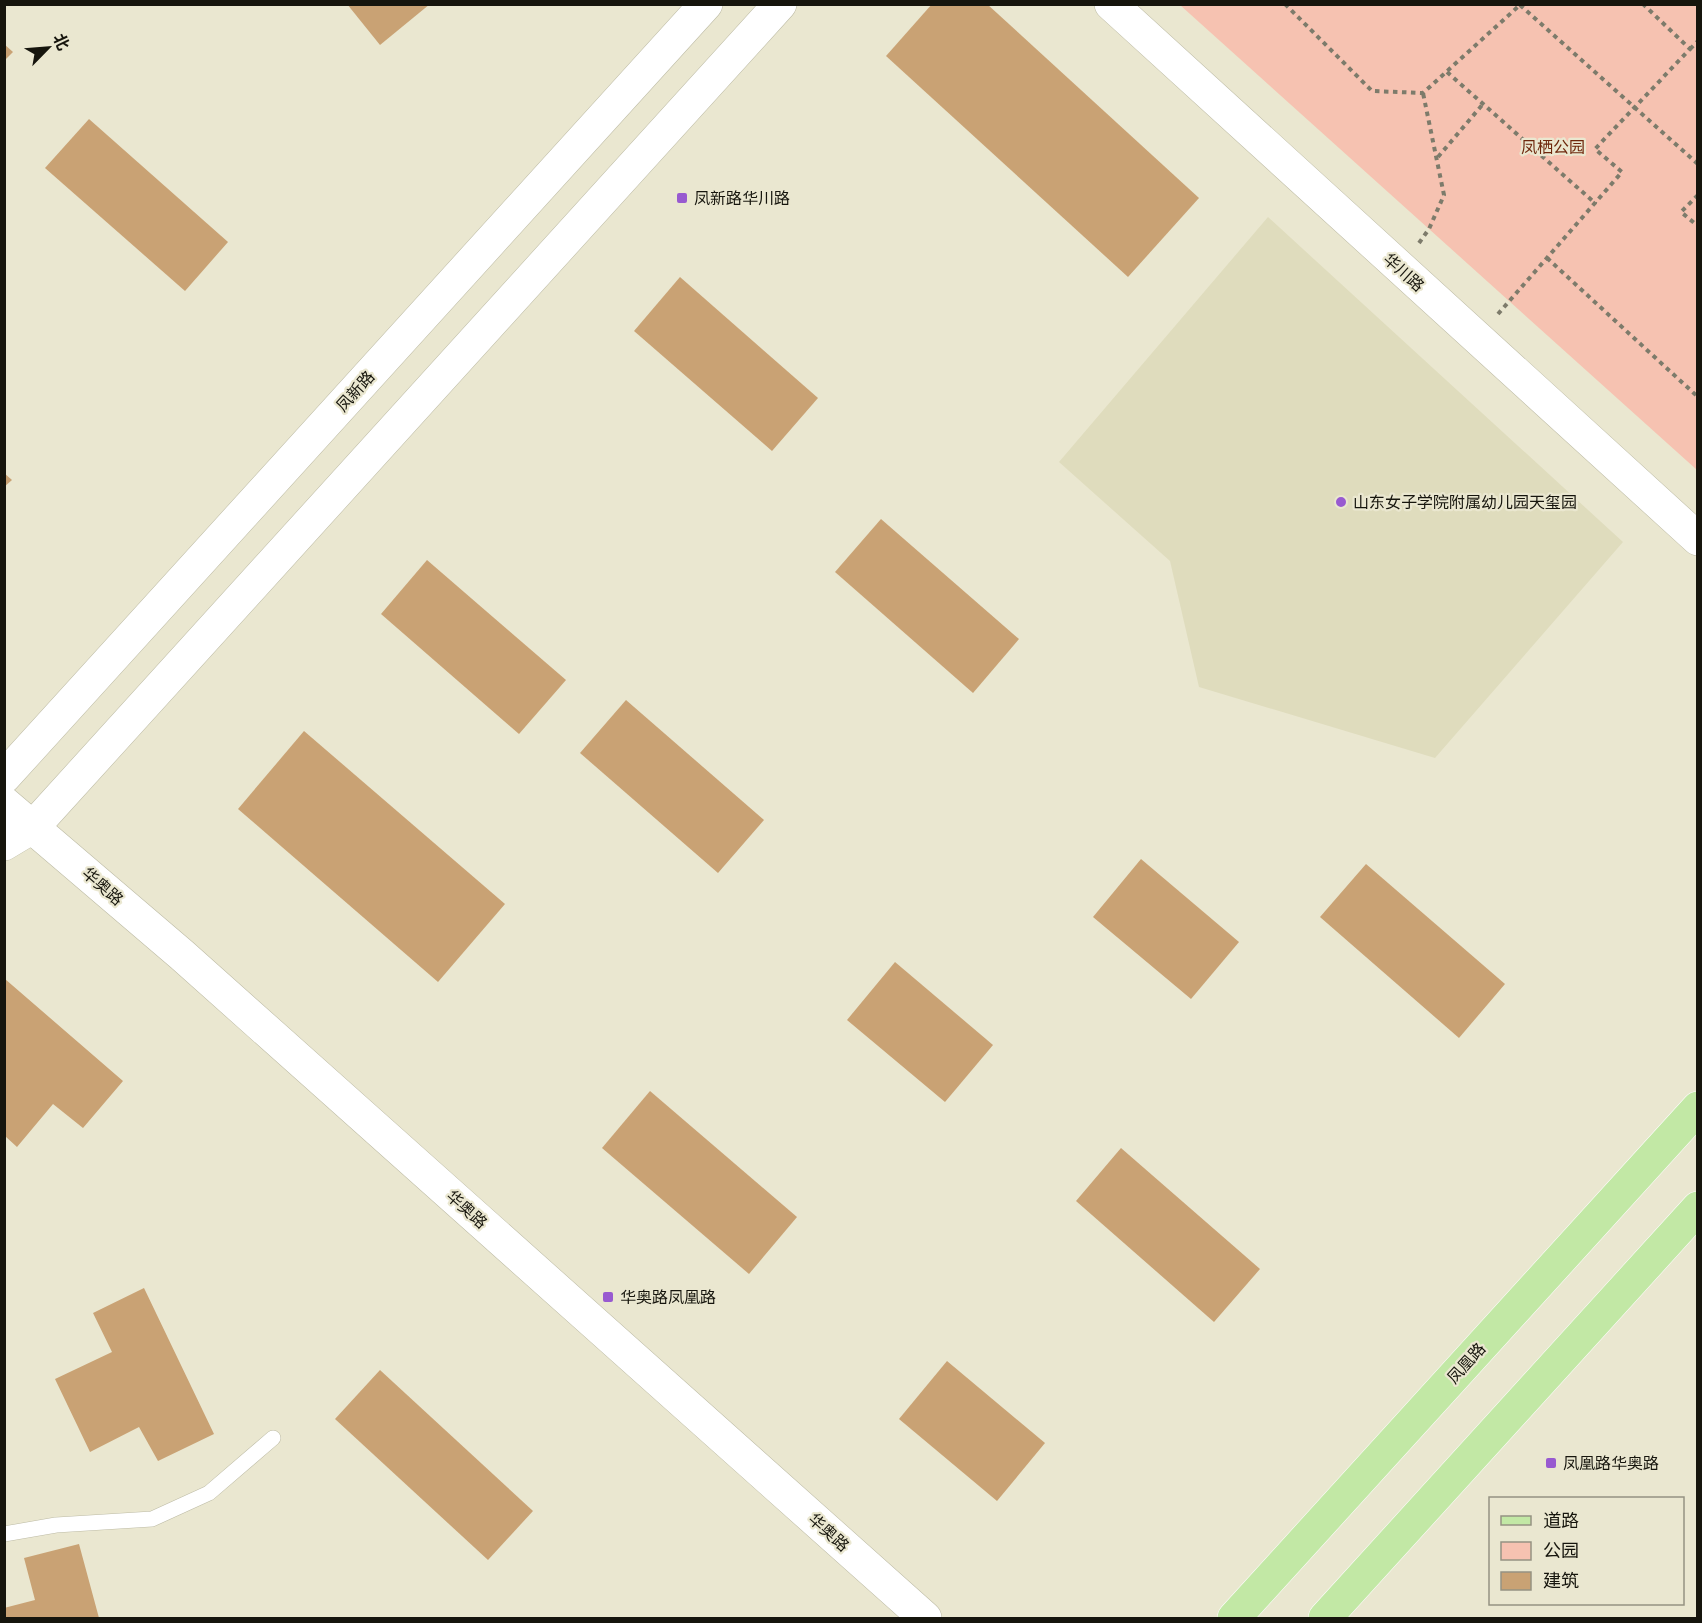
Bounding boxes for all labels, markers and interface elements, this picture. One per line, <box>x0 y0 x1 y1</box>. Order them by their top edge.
north arrow <box>18 18 78 78</box>
text: 北 <box>48 31 73 54</box>
park label: 凤栖公园 <box>1521 138 1585 158</box>
place label: 凤新路华川路 <box>694 189 790 209</box>
marker: 凤新路华川路 <box>675 191 689 205</box>
street label: 华川路 <box>1379 249 1428 296</box>
street label: 凤新路 <box>332 367 379 416</box>
place label: 山东女子学院附属幼儿园天玺园 <box>1353 493 1577 513</box>
marker: 山东女子学院附属幼儿园天玺园 <box>1334 495 1348 509</box>
street label: 华奥路 <box>78 863 127 910</box>
street label: 华奥路 <box>442 1186 491 1233</box>
place label: 华奥路凤凰路 <box>620 1288 716 1308</box>
marker: 华奥路凤凰路 <box>601 1290 615 1304</box>
street label: 凤凰路 <box>1443 1339 1490 1388</box>
place label: 凤凰路华奥路 <box>1563 1454 1659 1474</box>
marker: 凤凰路华奥路 <box>1544 1456 1558 1470</box>
legend <box>1489 1497 1684 1605</box>
street label: 华奥路 <box>804 1509 853 1556</box>
text: 道路 <box>1543 1510 1579 1532</box>
text: 公园 <box>1543 1540 1579 1562</box>
text: 建筑 <box>1543 1570 1579 1592</box>

